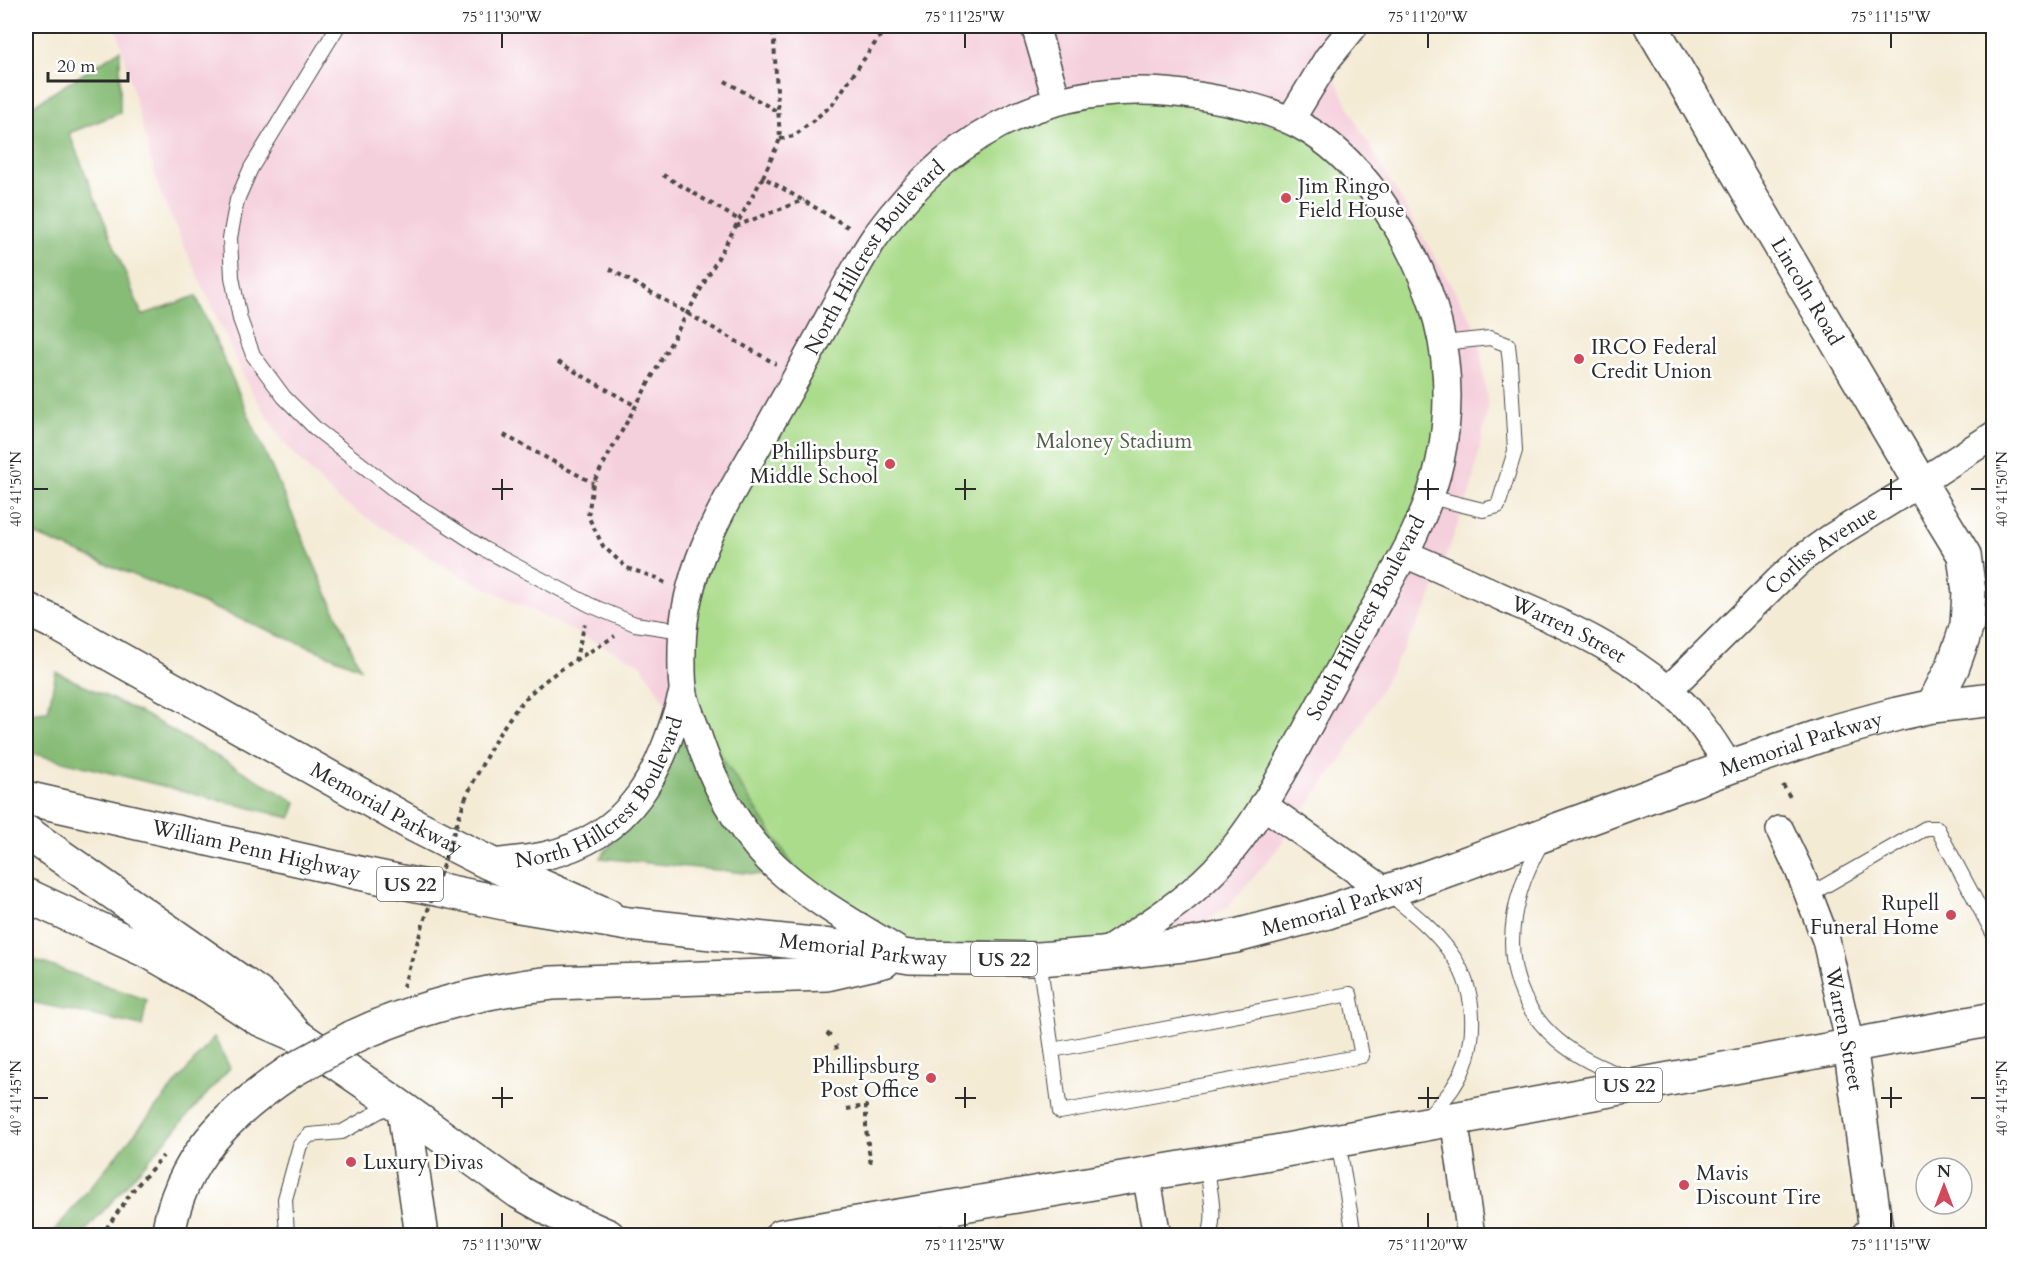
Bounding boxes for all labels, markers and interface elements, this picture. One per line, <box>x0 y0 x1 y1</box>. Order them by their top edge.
text: 75°11'30"W <box>462 7 542 27</box>
text: 75°11'25"W <box>925 7 1005 27</box>
text: 75°11'20"W <box>1388 7 1468 27</box>
text: 75°11'15"W <box>1851 7 1931 27</box>
scale bar <box>48 45 128 83</box>
text: 20 m <box>57 54 96 79</box>
street label: North Hillcrest Boulevard <box>797 153 951 360</box>
place label: Jim Ringo Field House <box>1295 172 1405 225</box>
marker: Jim Ringo Field House <box>1279 191 1293 205</box>
street label: Lincoln Road <box>1764 232 1850 351</box>
place label: IRCO Federal Credit Union <box>1591 333 1717 386</box>
marker: IRCO Federal Credit Union <box>1572 352 1586 366</box>
park label: Maloney Stadium <box>1036 427 1192 456</box>
place label: Phillipsburg Middle School <box>750 438 878 491</box>
text: 40°41'50"N <box>6 451 26 527</box>
text: 40°41'50"N <box>1992 451 2012 527</box>
marker: Phillipsburg Middle School <box>883 457 897 471</box>
street label: Corliss Avenue <box>1758 498 1883 601</box>
street label: South Hillcrest Boulevard <box>1300 511 1432 725</box>
street label: Warren Street <box>1506 588 1632 670</box>
street label: Memorial Parkway <box>1716 704 1886 784</box>
street label: North Hillcrest Boulevard <box>513 713 689 875</box>
street label: Memorial Parkway <box>305 755 468 862</box>
street label: William Penn Highway <box>148 812 364 887</box>
street label: Memorial Parkway <box>1258 865 1428 943</box>
road number: US 22 <box>377 867 443 901</box>
place label: Rupell Funeral Home <box>1810 889 1939 942</box>
marker: Rupell Funeral Home <box>1944 908 1958 922</box>
street label: Memorial Parkway <box>778 926 948 972</box>
road number: US 22 <box>971 942 1037 976</box>
street label: Warren Street <box>1818 964 1870 1094</box>
place label: Phillipsburg Post Office <box>812 1052 919 1105</box>
text: 40°41'45"N <box>6 1060 26 1136</box>
text: 40°41'45"N <box>1992 1060 2012 1136</box>
road number: US 22 <box>1596 1068 1662 1102</box>
marker: Phillipsburg Post Office <box>924 1071 938 1085</box>
place label: Luxury Divas <box>363 1148 483 1177</box>
marker: Luxury Divas <box>344 1155 358 1169</box>
north arrow <box>1914 1156 1974 1216</box>
place label: Mavis Discount Tire <box>1696 1159 1821 1212</box>
text: N <box>1937 1161 1951 1183</box>
marker: Mavis Discount Tire <box>1677 1178 1691 1192</box>
text: 75°11'30"W <box>462 1235 542 1255</box>
text: 75°11'25"W <box>925 1235 1005 1255</box>
text: 75°11'20"W <box>1388 1235 1468 1255</box>
text: 75°11'15"W <box>1851 1235 1931 1255</box>

